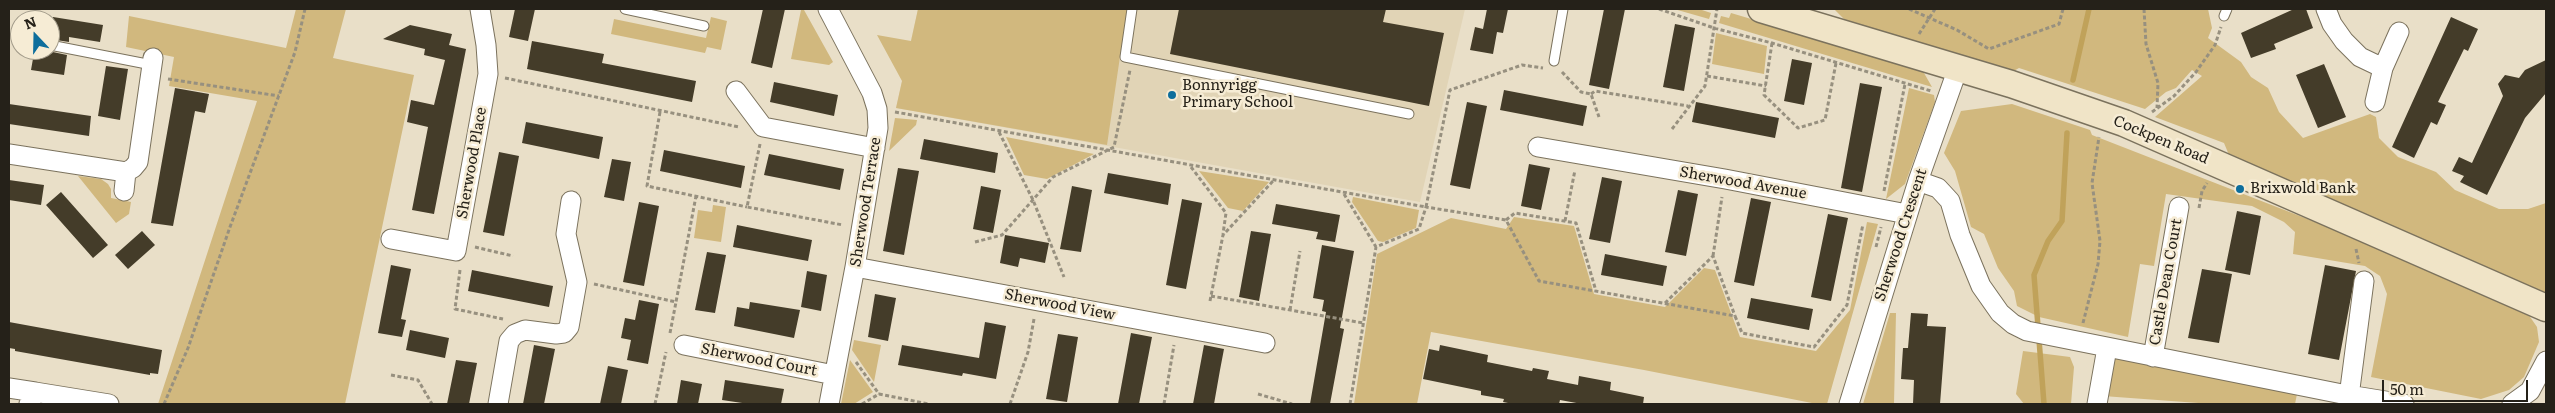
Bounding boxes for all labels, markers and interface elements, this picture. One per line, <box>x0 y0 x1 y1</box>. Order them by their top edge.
north arrow <box>10 10 60 60</box>
text: N <box>21 10 39 33</box>
place label: Bonnyrigg Primary School <box>1182 77 1293 112</box>
marker: Bonnyrigg Primary School <box>1166 89 1178 101</box>
street label: Sherwood Place <box>453 106 491 220</box>
street label: Cockpen Road <box>2111 112 2211 168</box>
street label: Sherwood Terrace <box>847 136 885 268</box>
street label: Sherwood Avenue <box>1678 163 1808 203</box>
street label: Sherwood Crescent <box>1871 166 1931 304</box>
place label: Brixwold Bank <box>2250 180 2356 198</box>
marker: Brixwold Bank <box>2234 183 2246 195</box>
street label: Castle Dean Court <box>2146 217 2186 347</box>
street label: Sherwood View <box>1003 285 1117 325</box>
street label: Sherwood Court <box>699 340 819 380</box>
scale bar <box>2385 370 2531 402</box>
text: 50 m <box>2390 377 2424 400</box>

